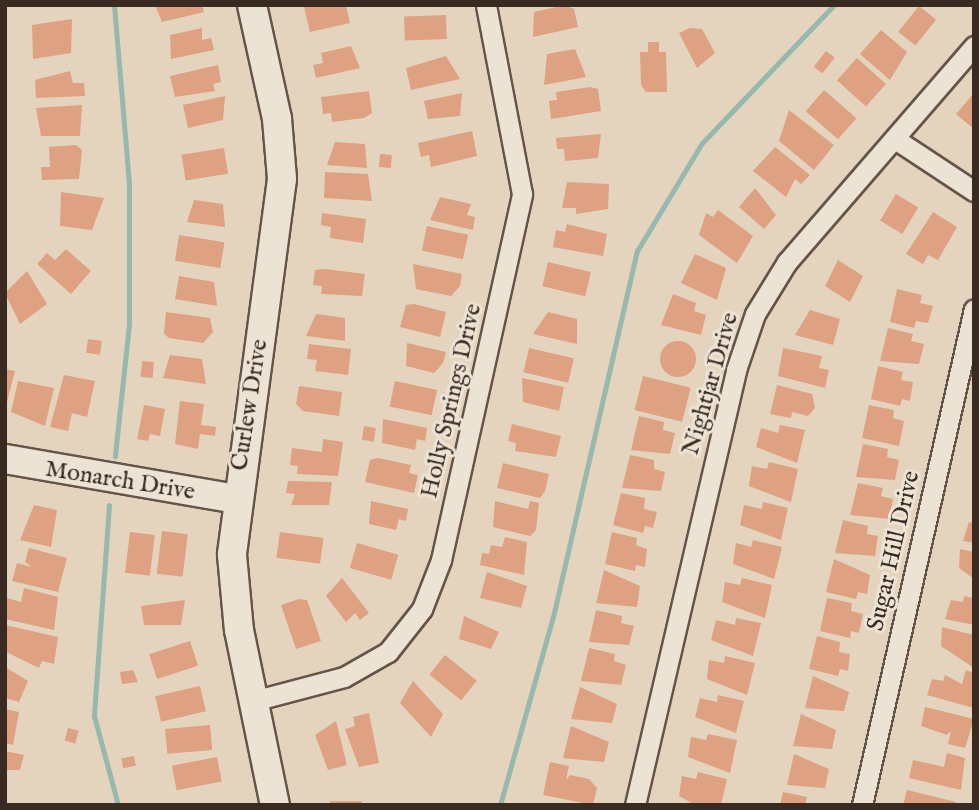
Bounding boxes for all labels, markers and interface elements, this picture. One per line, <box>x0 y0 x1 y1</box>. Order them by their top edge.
street label: Holly Springs Drive <box>416 301 488 501</box>
street label: Nightjar Drive <box>677 309 745 459</box>
street label: Curlew Drive <box>225 337 275 473</box>
street label: Monarch Drive <box>43 455 197 507</box>
street label: Sugar Hill Drive <box>862 468 926 634</box>

